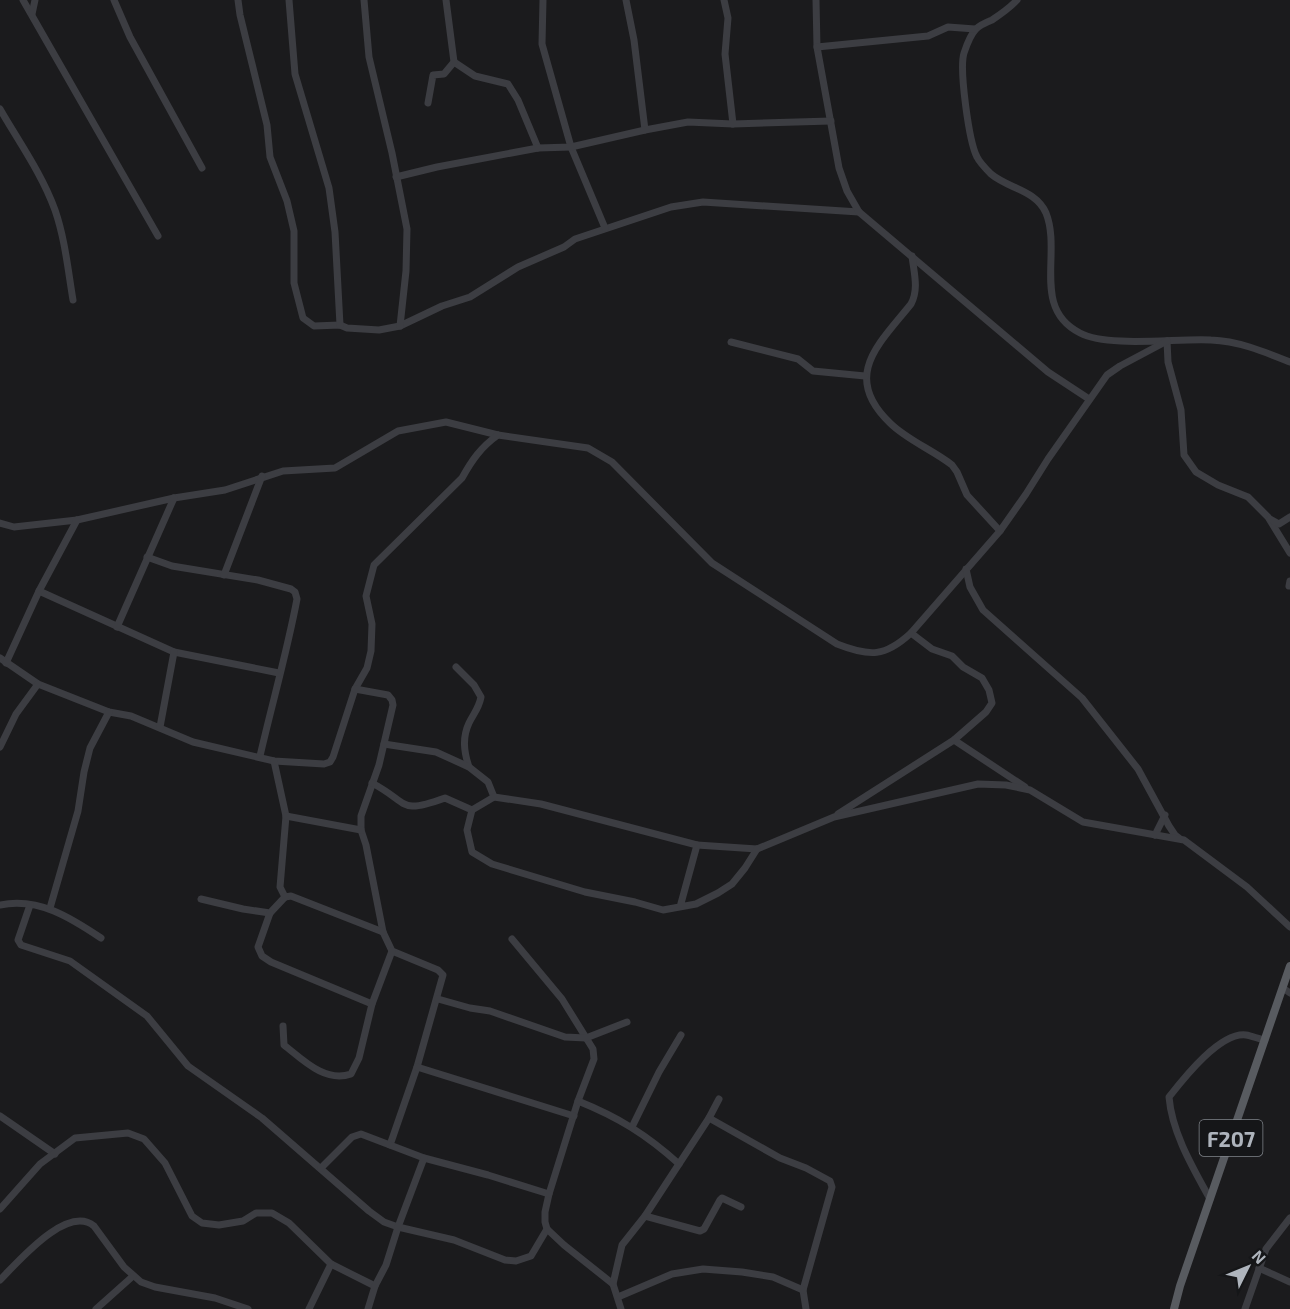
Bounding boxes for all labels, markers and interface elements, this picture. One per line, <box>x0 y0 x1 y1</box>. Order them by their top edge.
road number: F207 <box>1200 1120 1262 1156</box>
north arrow <box>1218 1237 1278 1297</box>
text: N <box>1248 1246 1270 1267</box>

